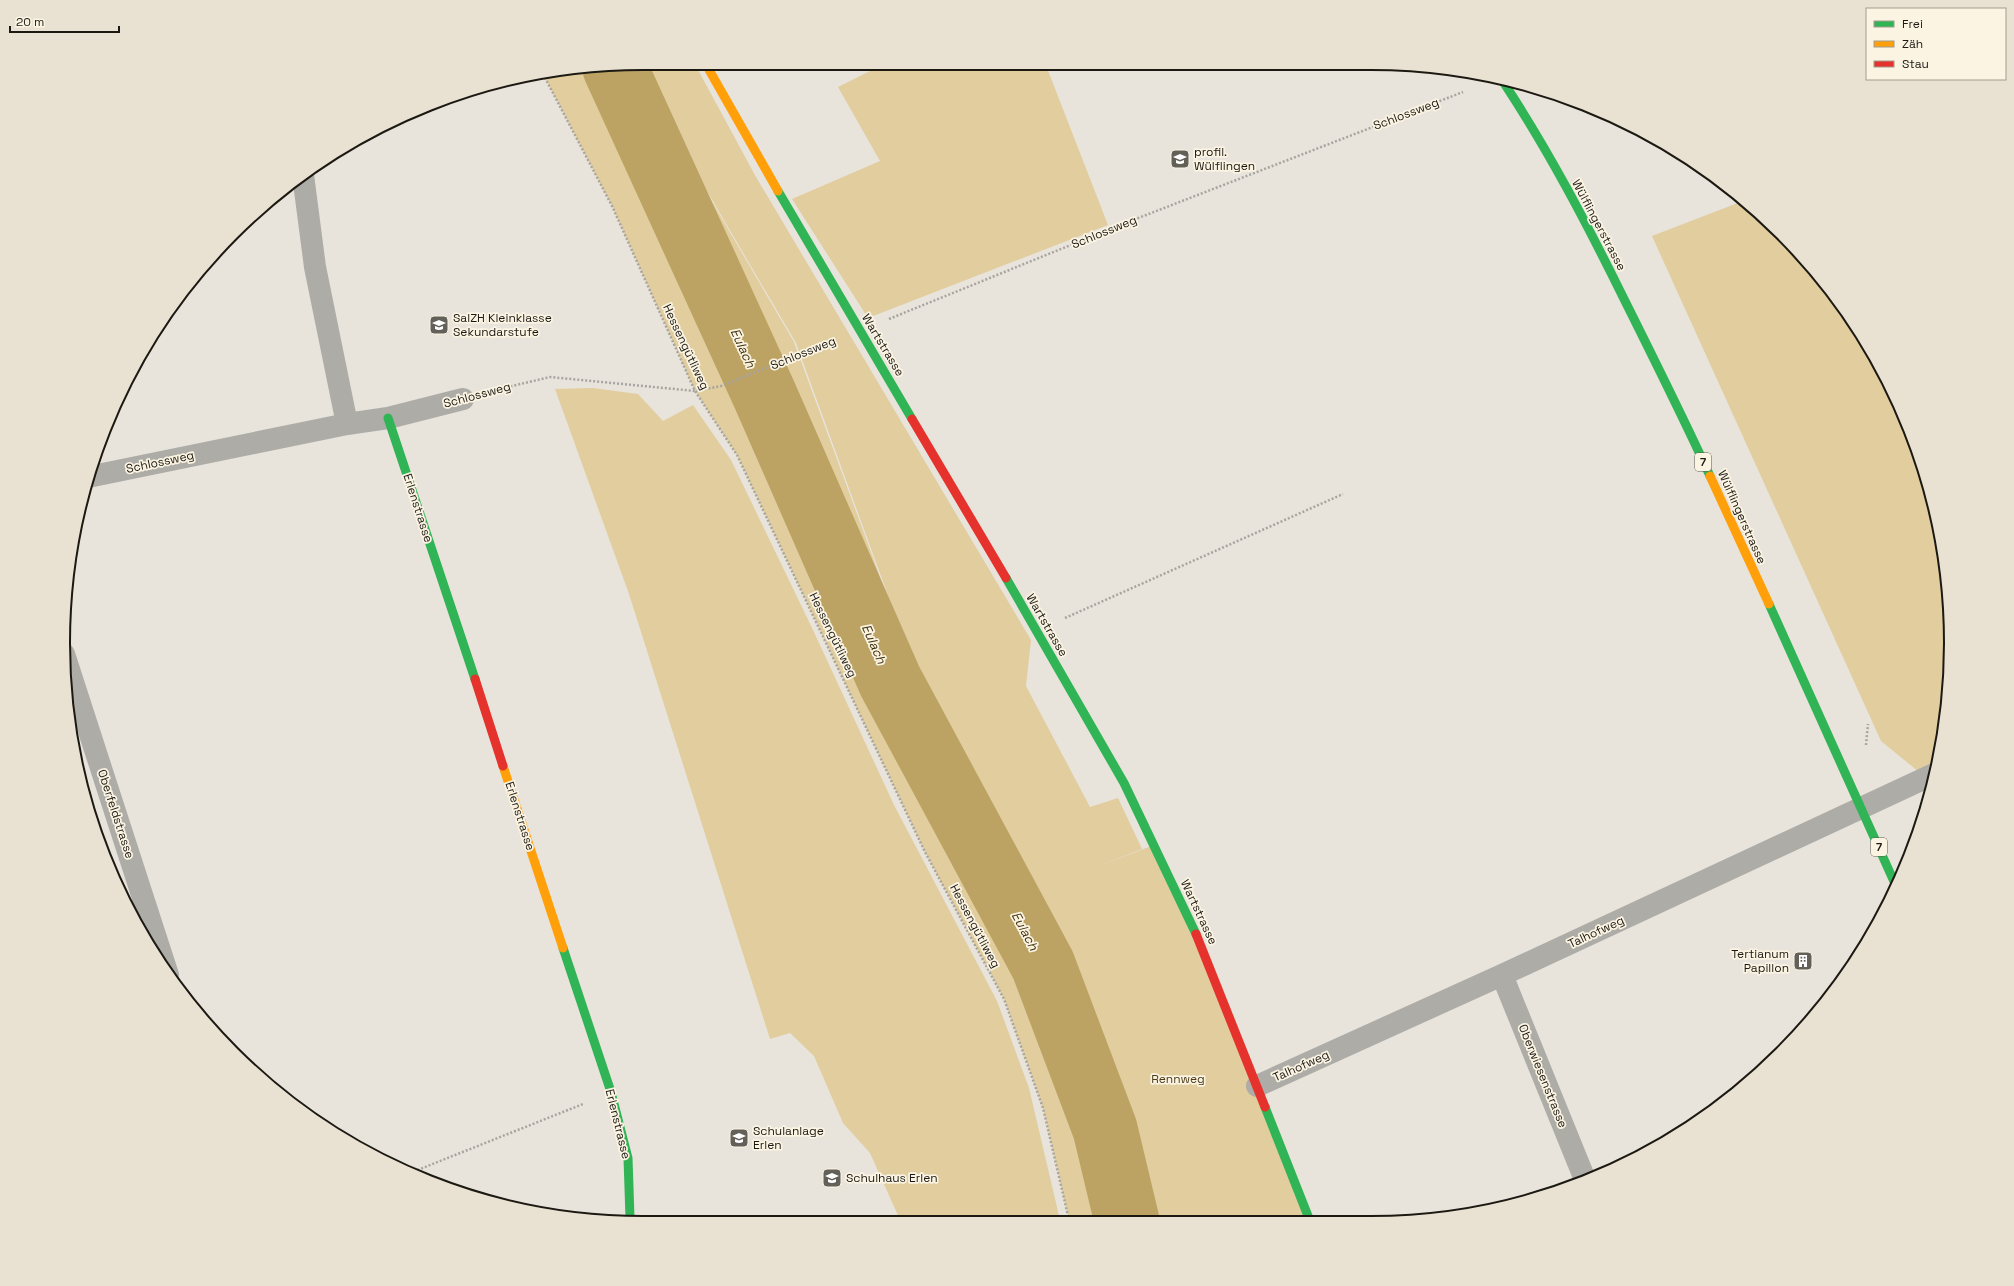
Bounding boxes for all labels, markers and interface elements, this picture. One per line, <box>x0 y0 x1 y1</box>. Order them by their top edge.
scale bar <box>10 8 119 34</box>
legend <box>1866 8 2006 80</box>
text: 20 m <box>16 14 44 30</box>
text: Frei <box>1902 16 1923 32</box>
text: Zäh <box>1902 36 1923 52</box>
text: Stau <box>1902 56 1929 72</box>
street label: Schlossweg <box>1371 94 1441 134</box>
place label: profil. Wülflingen <box>1194 144 1255 174</box>
school or university icon: profil. Wülflingen <box>1169 148 1191 170</box>
street label: Wülflingerstrasse <box>1568 177 1630 273</box>
street label: Schlossweg <box>1069 212 1139 252</box>
street label: Hessengütliweg <box>659 302 713 392</box>
place label: SalZH Kleinklasse Sekundarstufe <box>453 310 552 340</box>
street label: Wartstrasse <box>858 311 908 379</box>
school or university icon: SalZH Kleinklasse Sekundarstufe <box>428 314 450 336</box>
water label: Eulach <box>727 326 760 371</box>
street label: Schlossweg <box>768 333 838 373</box>
street label: Schlossweg <box>442 378 512 412</box>
street label: Schlossweg <box>125 447 195 477</box>
road number: 7 <box>1695 453 1711 471</box>
street label: Wülflingerstrasse <box>1714 468 1770 566</box>
street label: Erlenstrasse <box>399 472 437 544</box>
street label: Hessengütliweg <box>805 590 861 680</box>
street label: Wartstrasse <box>1023 591 1071 659</box>
water label: Eulach <box>858 622 891 667</box>
street label: Oberfeldstrasse <box>94 767 138 861</box>
street label: Erlenstrasse <box>501 780 539 852</box>
road number: 7 <box>1871 838 1887 856</box>
street label: Wartstrasse <box>1177 877 1221 947</box>
street label: Hessengütliweg <box>946 881 1004 971</box>
water label: Eulach <box>1008 909 1043 954</box>
street label: Talhofweg <box>1565 912 1627 952</box>
place label: Tertianum Papillon <box>1731 946 1789 976</box>
building icon: Tertianum Papillon <box>1792 950 1814 972</box>
street label: Oberwiesenstrasse <box>1515 1022 1571 1130</box>
street label: Talhofweg <box>1270 1046 1332 1086</box>
park label: Rennweg <box>1151 1071 1205 1087</box>
street label: Erlenstrasse <box>602 1087 634 1161</box>
place label: Schulanlage Erlen <box>753 1123 824 1153</box>
school or university icon: Schulanlage Erlen <box>728 1127 750 1149</box>
school or university icon: Schulhaus Erlen <box>821 1167 843 1189</box>
place label: Schulhaus Erlen <box>846 1170 938 1186</box>

